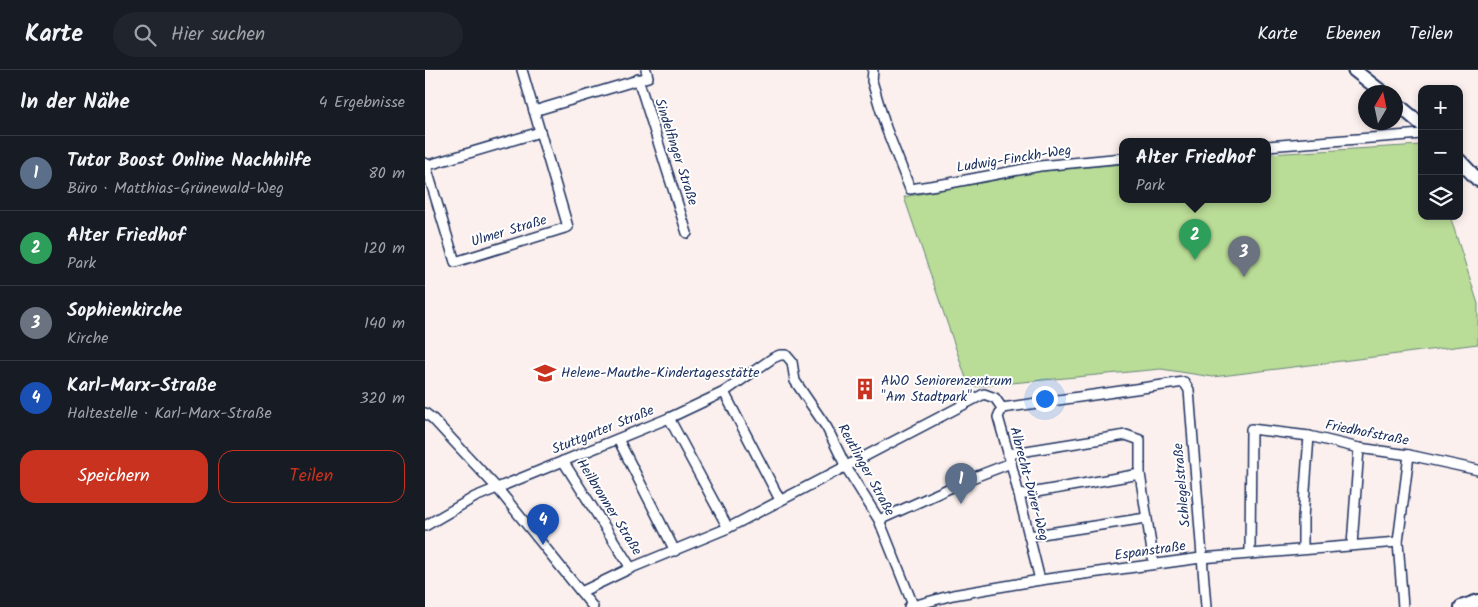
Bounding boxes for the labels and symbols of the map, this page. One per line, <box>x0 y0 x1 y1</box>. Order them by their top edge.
north arrow <box>1358 85 1403 130</box>
street label: Sindelfinger Straße <box>648 96 704 209</box>
street label: Ludwig-Finckh-Weg <box>955 139 1073 179</box>
street label: Ulmer Straße <box>468 209 550 253</box>
pin: 2 <box>1179 219 1211 260</box>
pin: 3 <box>1228 236 1260 277</box>
school or university icon: Helene-Mauthe-Kindertagesstätte <box>532 360 558 386</box>
place label: Helene-Mauthe-Kindertagesstätte <box>561 362 760 384</box>
place label: AWO Seniorenzentrum "Am Stadtpark" <box>881 370 1012 408</box>
building icon: AWO Seniorenzentrum "Am Stadtpark" <box>852 376 878 402</box>
your location <box>1032 386 1058 412</box>
street label: Stuttgarter Straße <box>548 399 658 461</box>
street label: Friedhofstraße <box>1323 414 1411 452</box>
street label: Reutlinger Straße <box>832 420 901 521</box>
street label: Albrecht-Dürer-Weg <box>1003 424 1055 544</box>
street label: Schlegelstraße <box>1167 441 1197 528</box>
street label: Heilbronner Straße <box>570 454 648 560</box>
pin: 1 <box>945 463 977 504</box>
pin: 4 <box>527 504 559 545</box>
street label: Espanstraße <box>1113 535 1188 567</box>

